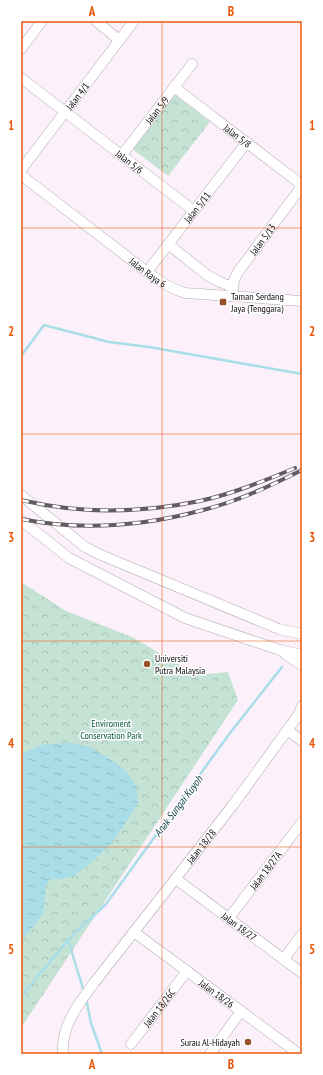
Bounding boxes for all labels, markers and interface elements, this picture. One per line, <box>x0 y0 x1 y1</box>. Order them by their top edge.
text: A <box>88 3 96 20</box>
text: B <box>228 3 234 20</box>
street label: Jalan 4/1 <box>62 80 92 113</box>
street label: Jalan 5/9 <box>142 94 172 127</box>
text: 1 <box>8 117 14 134</box>
text: 1 <box>309 117 315 134</box>
street label: Jalan 5/8 <box>220 121 254 151</box>
street label: Jalan 5/6 <box>112 147 146 177</box>
street label: Jalan 5/11 <box>181 189 213 226</box>
street label: Jalan 5/13 <box>246 221 279 258</box>
street label: Jalan Raya 6 <box>126 254 169 291</box>
place label: Taman Serdang Jaya (Tenggara) <box>230 290 284 315</box>
marker: Taman Serdang Jaya (Tenggara) <box>218 297 228 307</box>
text: 2 <box>8 323 14 340</box>
text: 2 <box>309 323 315 340</box>
text: 3 <box>8 529 14 546</box>
text: 3 <box>309 529 315 546</box>
place label: Universiti Putra Malaysia <box>155 652 205 677</box>
marker: Universiti Putra Malaysia <box>142 659 152 669</box>
park label: Enviroment Conservation Park <box>80 717 142 742</box>
text: 4 <box>8 735 15 752</box>
text: 4 <box>309 735 316 752</box>
water label: Anak Sungai Kuyoh <box>151 772 206 839</box>
street label: Jalan 18/28 <box>183 827 219 867</box>
street label: Jalan 18/27A <box>246 849 285 893</box>
street label: Jalan 18/27 <box>218 909 259 944</box>
text: 5 <box>8 941 14 958</box>
text: 5 <box>309 941 315 958</box>
street label: Jalan 18/26 <box>196 976 237 1011</box>
street label: Jalan 18/26C <box>140 986 178 1030</box>
place label: Surau Al-Hidayah <box>180 1036 240 1049</box>
marker: Surau Al-Hidayah <box>243 1037 253 1047</box>
text: A <box>88 1056 96 1073</box>
text: B <box>228 1056 234 1073</box>

